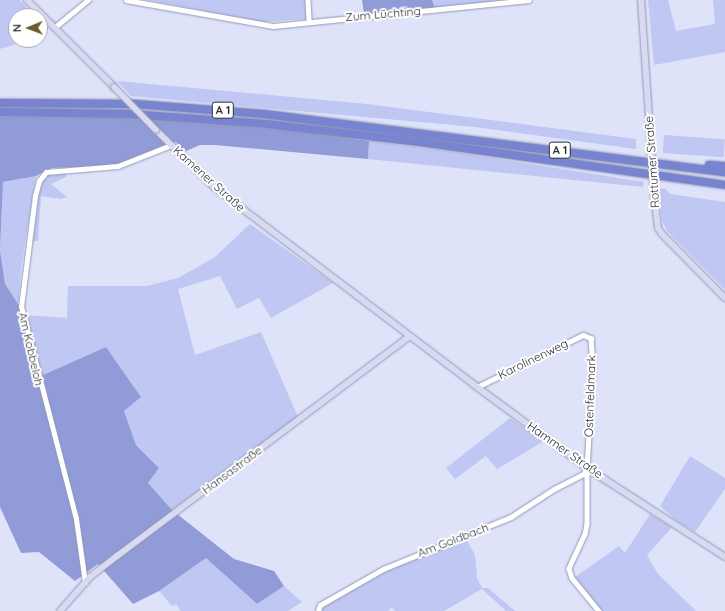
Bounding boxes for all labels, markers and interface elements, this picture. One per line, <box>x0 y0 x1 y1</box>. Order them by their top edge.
street label: Zum Lüchting <box>345 4 421 24</box>
north arrow <box>8 8 48 48</box>
text: N <box>10 24 24 32</box>
road number: A 1 <box>211 101 235 119</box>
street label: Rottumer Straße <box>642 115 662 209</box>
road number: A 1 <box>548 141 572 159</box>
street label: Kamener Straße <box>170 143 248 215</box>
street label: Am Kobbeloh <box>16 311 46 387</box>
street label: Karolinenweg <box>496 336 570 382</box>
street label: Ostenfeldmark <box>581 355 599 437</box>
street label: Hammer Straße <box>524 419 606 481</box>
street label: Hansastraße <box>199 443 265 497</box>
street label: Am Goldbach <box>415 520 491 560</box>

